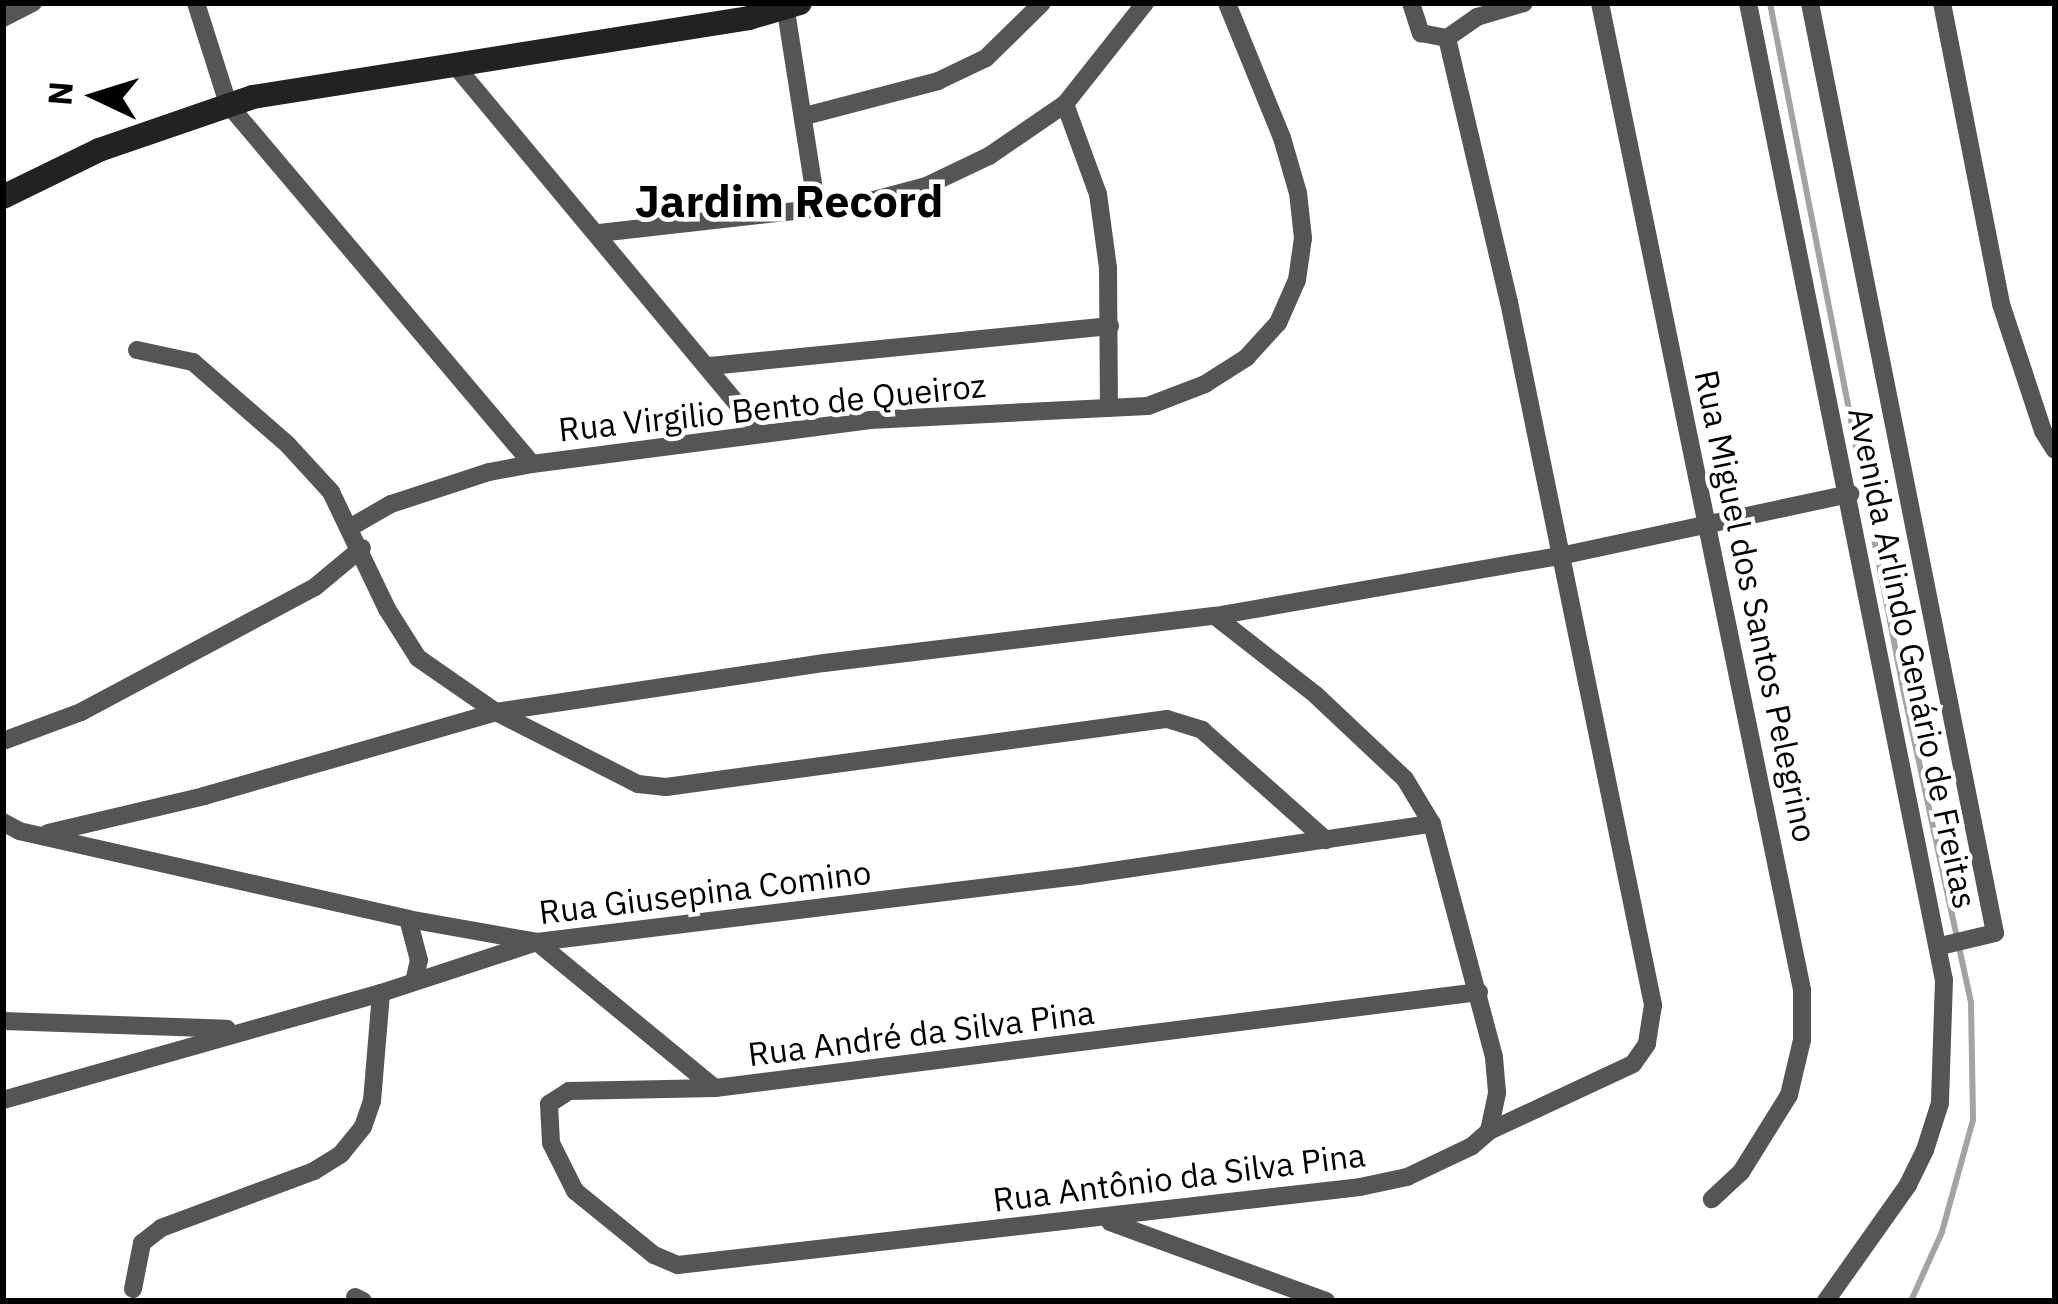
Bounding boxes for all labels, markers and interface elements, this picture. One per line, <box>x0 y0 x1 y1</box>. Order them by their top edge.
north arrow <box>36 36 156 156</box>
text: N <box>37 80 82 107</box>
district label: Jardim Record <box>635 174 943 228</box>
street label: Rua Virgilio Bento de Queiroz <box>556 365 988 449</box>
street label: Rua Miguel dos Santos Pelegrino <box>1687 366 1825 846</box>
street label: Avenida Arlindo Genário de Freitas <box>1840 404 1986 912</box>
street label: Rua Giusepina Comino <box>537 852 873 932</box>
street label: Rua André da Silva Pina <box>746 992 1096 1074</box>
street label: Rua Antônio da Silva Pina <box>991 1135 1367 1219</box>

